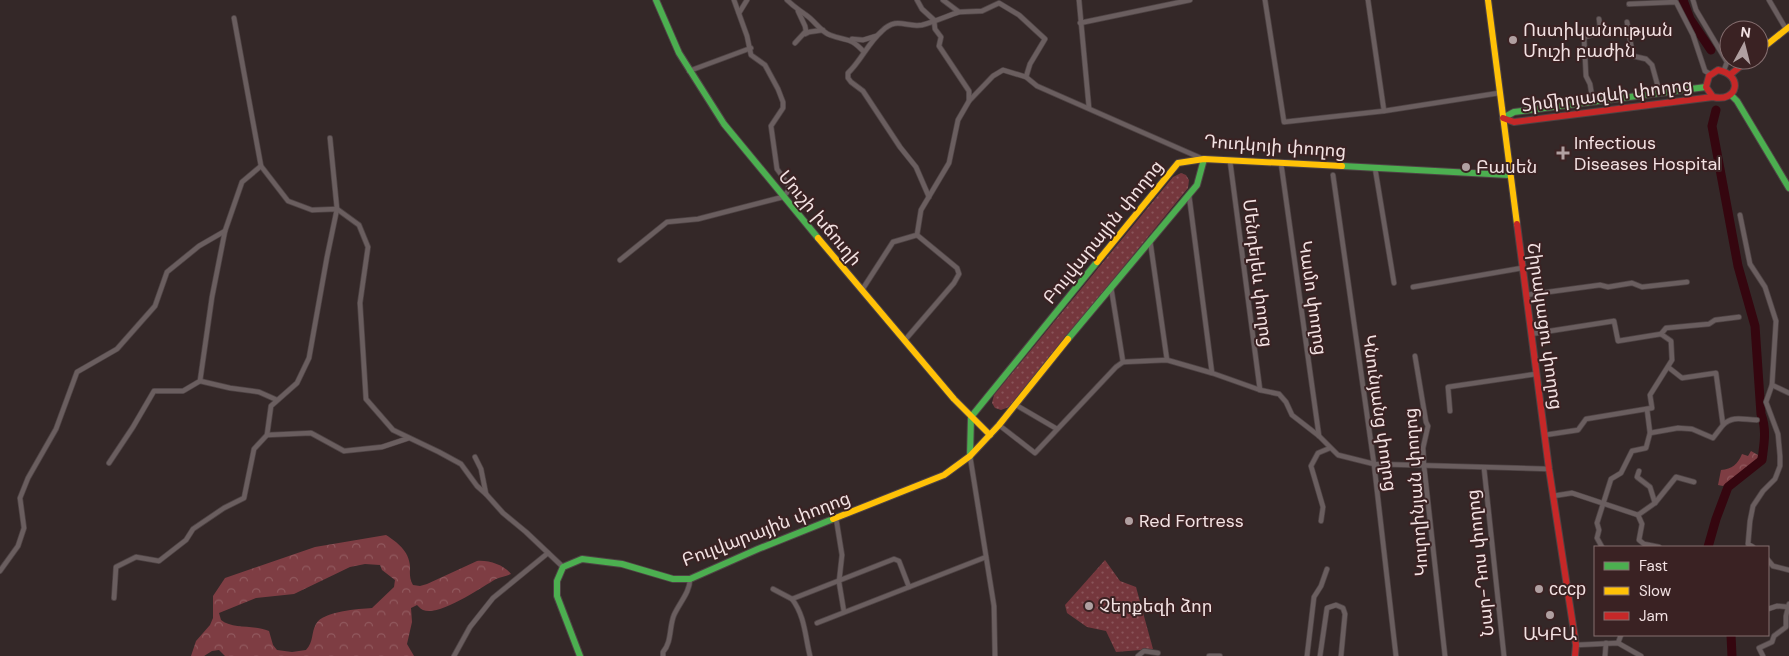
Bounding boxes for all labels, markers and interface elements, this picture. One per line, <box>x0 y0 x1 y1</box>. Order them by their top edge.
place label: Ոստիկանության Մուշի բաժին <box>1523 18 1673 63</box>
north arrow <box>1719 20 1769 70</box>
text: N <box>1739 23 1752 42</box>
marker: Ոստիկանության Մուշի բաժին <box>1507 34 1519 46</box>
street label: Տիմիրյազևի փողոց <box>1520 73 1694 117</box>
street label: Դուդկոյի փողոց <box>1203 129 1347 163</box>
place label: Infectious Diseases Hospital <box>1574 131 1721 176</box>
marker: Infectious Diseases Hospital <box>1556 146 1570 160</box>
street label: Բուլվարային փողոց <box>1037 155 1169 309</box>
place label: Բասեն <box>1476 155 1537 179</box>
marker: Բասեն <box>1460 161 1472 173</box>
street label: Մուշի խճուղի <box>773 165 867 271</box>
street label: Մենդելեև փողոց <box>1237 197 1279 349</box>
street label: Կամո փողոց <box>1293 239 1333 357</box>
street label: Շիրակացու փողոց <box>1521 241 1569 411</box>
street label: Կնունյանց փողոց <box>1357 333 1403 493</box>
street label: Կուրղինյան փողոց <box>1398 407 1434 577</box>
street label: Բուլվարային փողոց <box>678 486 854 572</box>
street label: Նար-Դոս փողոց <box>1460 488 1500 638</box>
place label: Red Fortress <box>1139 509 1244 533</box>
marker: Red Fortress <box>1123 515 1135 527</box>
legend <box>1594 546 1769 636</box>
text: Fast <box>1639 556 1668 576</box>
place label: ссср <box>1549 577 1586 601</box>
text: Slow <box>1639 581 1672 601</box>
marker: ссср <box>1533 583 1545 595</box>
place label: Չերքեզի ձոր <box>1099 594 1212 618</box>
marker: Չերքեզի ձոր <box>1083 600 1095 612</box>
text: Jam <box>1639 606 1668 626</box>
marker: ԱԿԲԱ <box>1544 609 1556 621</box>
place label: ԱԿԲԱ <box>1523 622 1577 646</box>

